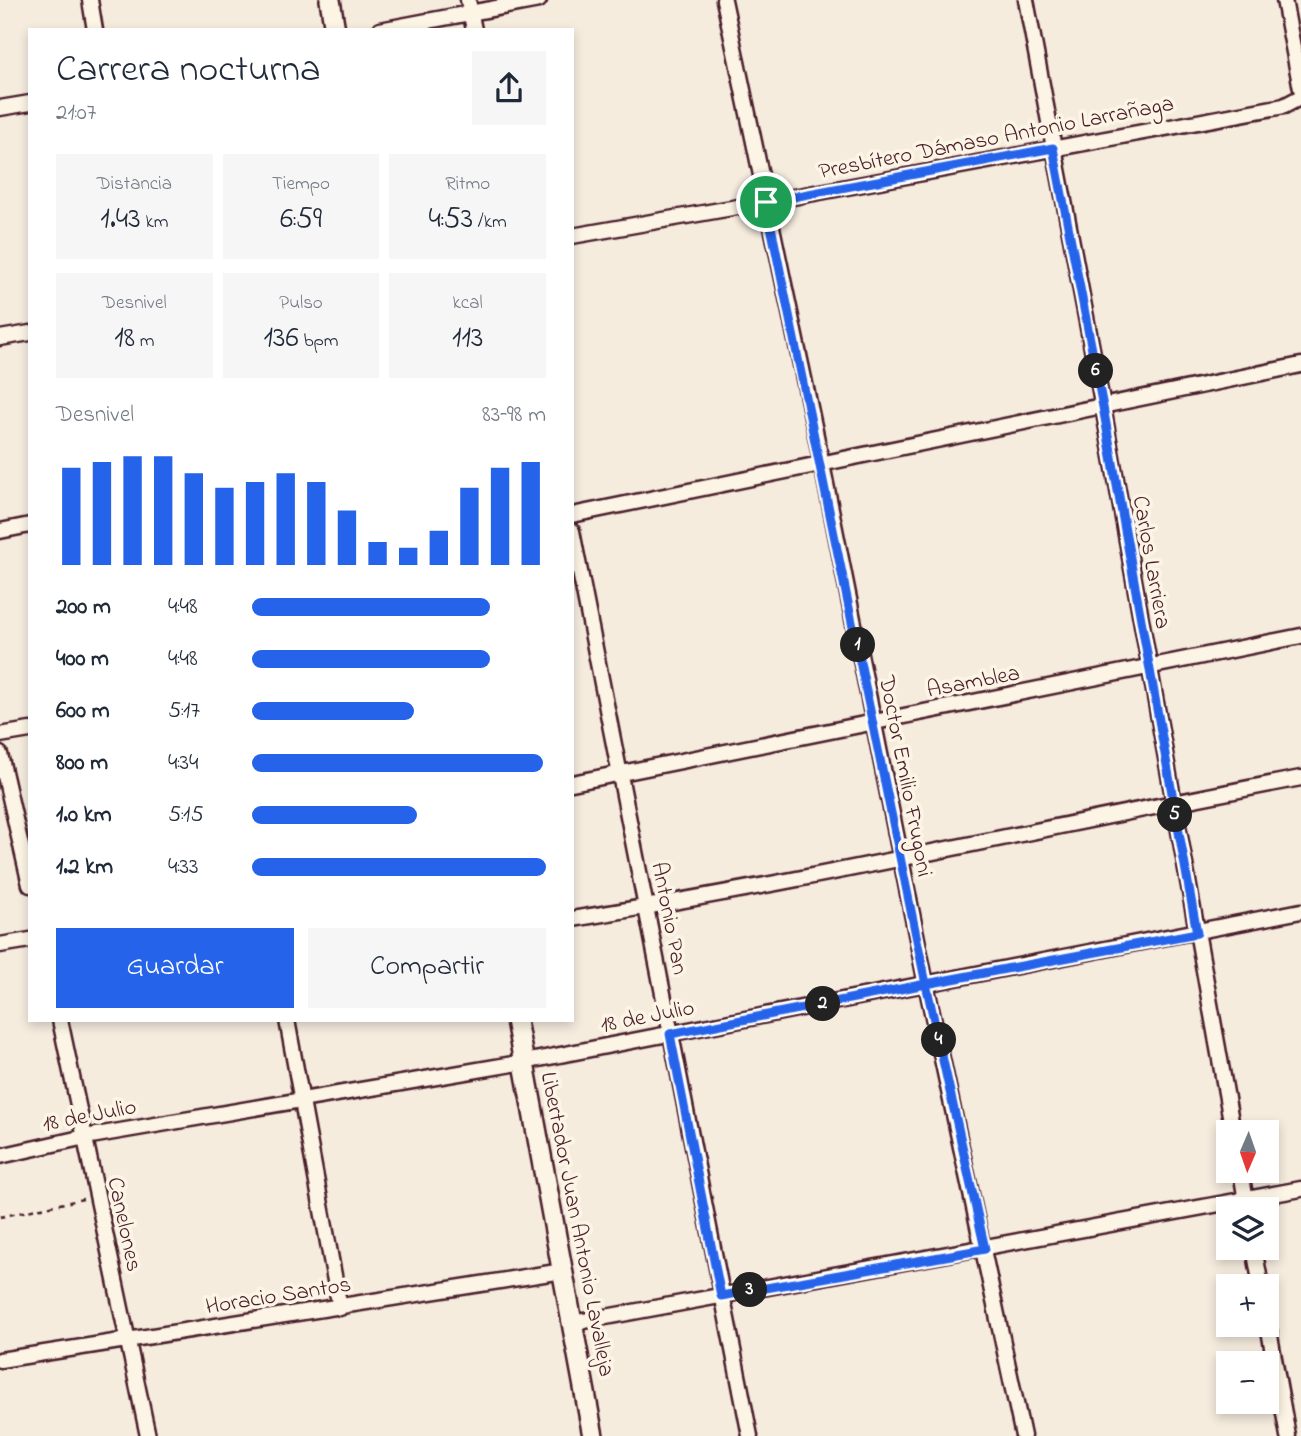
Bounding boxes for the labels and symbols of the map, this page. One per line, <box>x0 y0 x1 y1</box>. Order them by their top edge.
street label: Presbítero Dámaso Antonio Larrañaga <box>816 88 1177 190</box>
pin <box>736 172 796 232</box>
pin: 6 <box>1078 354 1114 388</box>
street label: Carlos Larriera <box>1123 493 1178 632</box>
pin: 1 <box>840 628 876 662</box>
street label: Asamblea <box>924 657 1023 708</box>
street label: Doctor Emilio Frugoni <box>868 672 940 880</box>
pin: 5 <box>1158 798 1192 832</box>
street label: Antonio Pan <box>641 859 696 978</box>
pin: 2 <box>806 986 840 1021</box>
street label: 18 de Julio <box>598 992 697 1043</box>
pin: 4 <box>922 1023 956 1058</box>
street label: Libertador Juan Antonio Lavalleja <box>531 1069 622 1380</box>
street label: 18 de Julio <box>40 1091 139 1142</box>
north arrow <box>1216 1120 1279 1183</box>
street label: Canelones <box>97 1174 150 1275</box>
street label: Horacio Santos <box>203 1269 353 1324</box>
pin: 3 <box>732 1272 768 1308</box>

